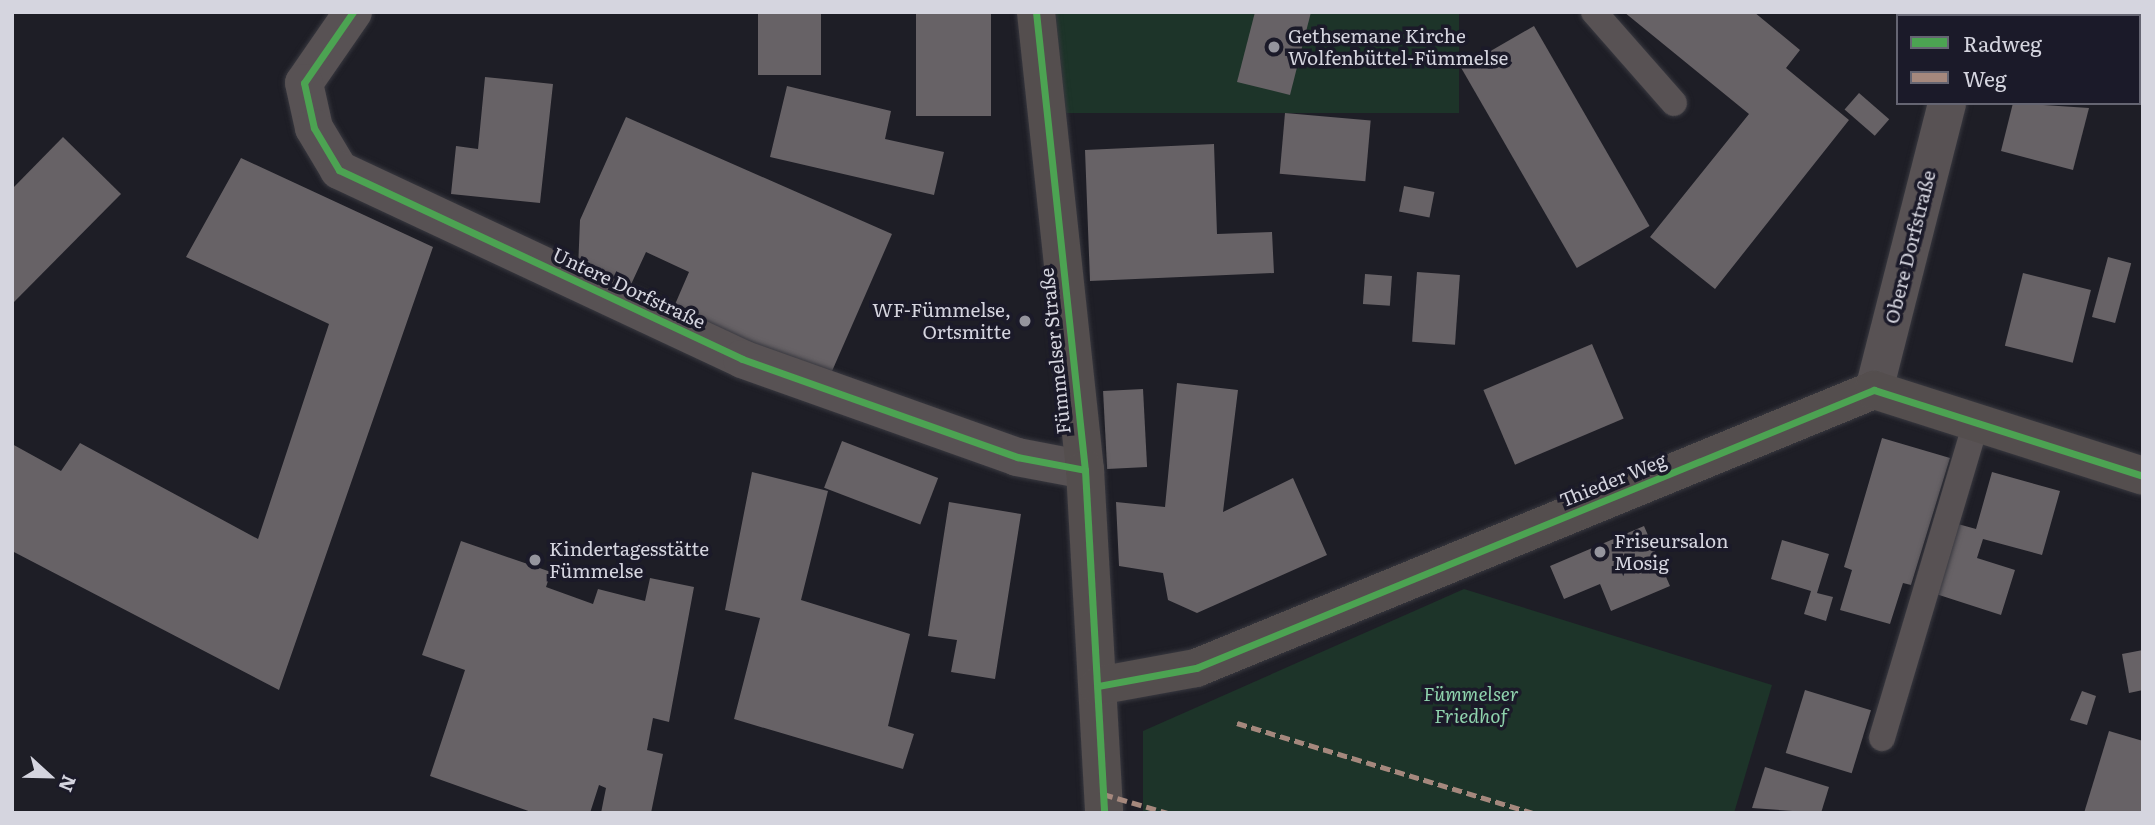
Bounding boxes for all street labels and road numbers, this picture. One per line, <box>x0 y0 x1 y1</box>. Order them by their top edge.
street label: Obere Dorfstraße <box>1880 168 1940 326</box>
street label: Untere Dorfstraße <box>549 243 709 333</box>
street label: Fümmelser Straße <box>1035 267 1075 435</box>
street label: Thieder Weg <box>1556 448 1670 512</box>

